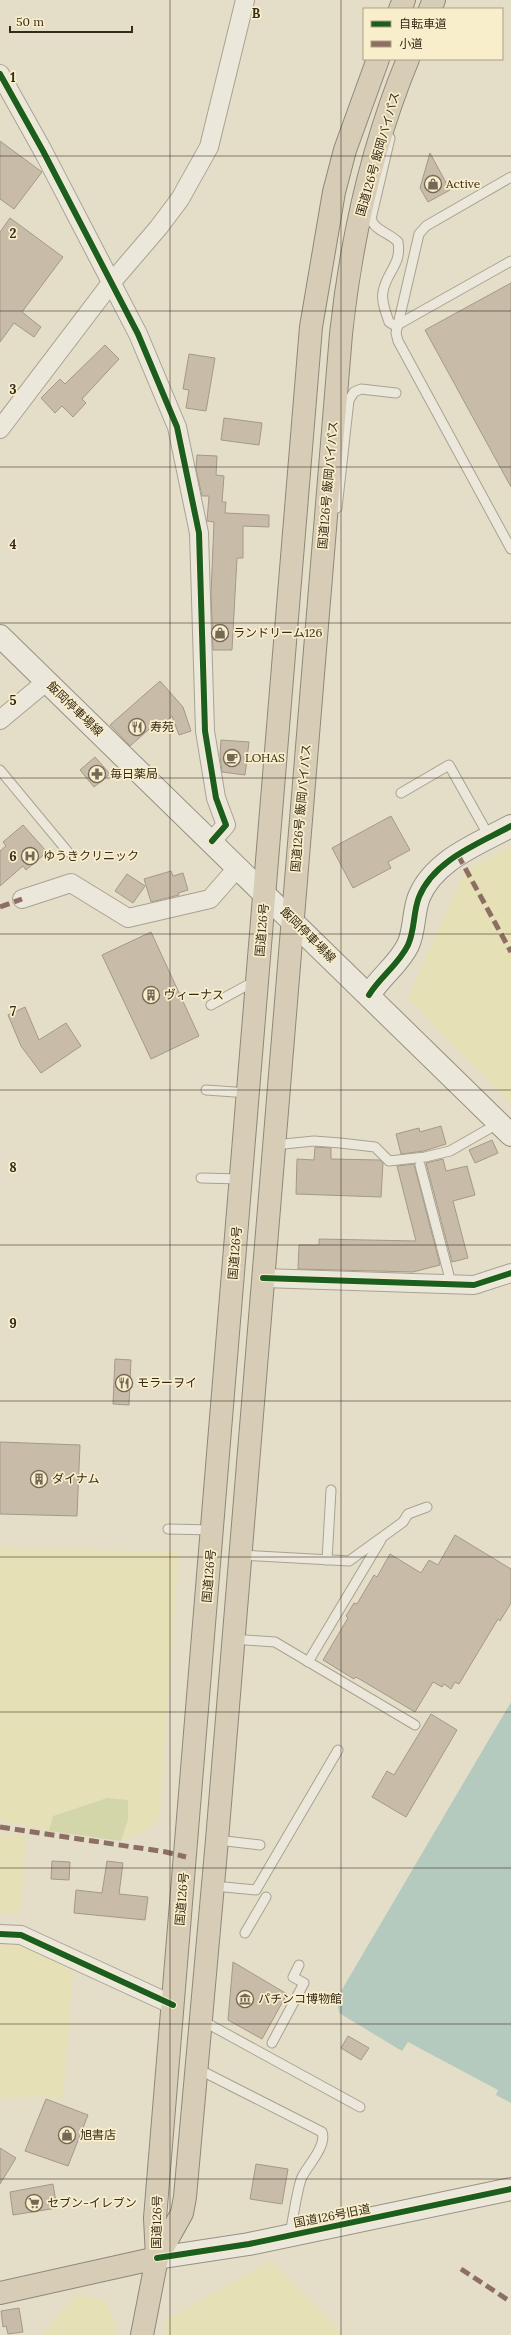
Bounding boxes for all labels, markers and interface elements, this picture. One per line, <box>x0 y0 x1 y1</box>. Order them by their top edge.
text: B <box>252 5 261 22</box>
scale bar <box>10 8 132 34</box>
legend <box>363 8 503 60</box>
text: 50 m <box>16 14 44 29</box>
text: 自転車道 <box>399 16 447 31</box>
text: 小道 <box>399 36 423 51</box>
text: 1 <box>10 69 16 86</box>
street label: 国道126号 飯岡バイパス <box>353 90 402 218</box>
shop icon: Active <box>423 174 443 194</box>
place label: Active <box>445 176 481 191</box>
text: 2 <box>10 225 17 242</box>
text: 3 <box>9 381 17 398</box>
street label: 国道126号 飯岡バイパス <box>314 420 341 550</box>
text: 4 <box>9 536 17 553</box>
shop icon: ランドリーム126 <box>210 623 230 643</box>
place label: ランドリーム126 <box>233 625 322 640</box>
street label: 飯岡停車場線 <box>44 678 106 739</box>
text: 5 <box>9 692 17 709</box>
restaurant icon: 寿苑 <box>127 717 147 737</box>
place label: 寿苑 <box>150 719 174 734</box>
street label: 国道126号 飯岡バイパス <box>287 743 314 873</box>
cafe icon: LOHAS <box>222 748 242 768</box>
place label: LOHAS <box>245 750 285 765</box>
pharmacy icon: 毎日薬局 <box>87 764 107 784</box>
place label: 毎日薬局 <box>110 766 158 781</box>
hospital icon: ゆうきクリニック <box>20 846 40 866</box>
text: 6 <box>9 848 17 865</box>
place label: ゆうきクリニック <box>43 848 139 863</box>
street label: 国道126号 <box>252 903 271 957</box>
street label: 飯岡停車場線 <box>278 904 339 965</box>
building icon: ヴィーナス <box>141 985 161 1005</box>
place label: ヴィーナス <box>164 987 224 1002</box>
text: 7 <box>10 1003 16 1020</box>
text: 8 <box>9 1159 17 1176</box>
street label: 国道126号 <box>225 1226 244 1280</box>
text: 9 <box>9 1315 17 1332</box>
restaurant icon: モラーヲイ <box>114 1373 134 1393</box>
place label: モラーヲイ <box>137 1375 197 1390</box>
building icon: ダイナム <box>29 1469 49 1489</box>
place label: ダイナム <box>52 1471 99 1486</box>
street label: 国道126号 <box>199 1549 218 1603</box>
street label: 国道126号 <box>172 1872 191 1926</box>
museum icon: パチンコ博物館 <box>235 1989 255 2009</box>
place label: パチンコ博物館 <box>258 1991 342 2006</box>
shop icon: 旭書店 <box>57 2125 77 2145</box>
place label: 旭書店 <box>80 2127 116 2142</box>
supermarket icon: セブン-イレブン <box>24 2193 44 2213</box>
place label: セブン-イレブン <box>47 2195 137 2210</box>
street label: 国道126号 <box>149 2195 164 2249</box>
street label: 国道126号旧道 <box>292 2201 371 2230</box>

